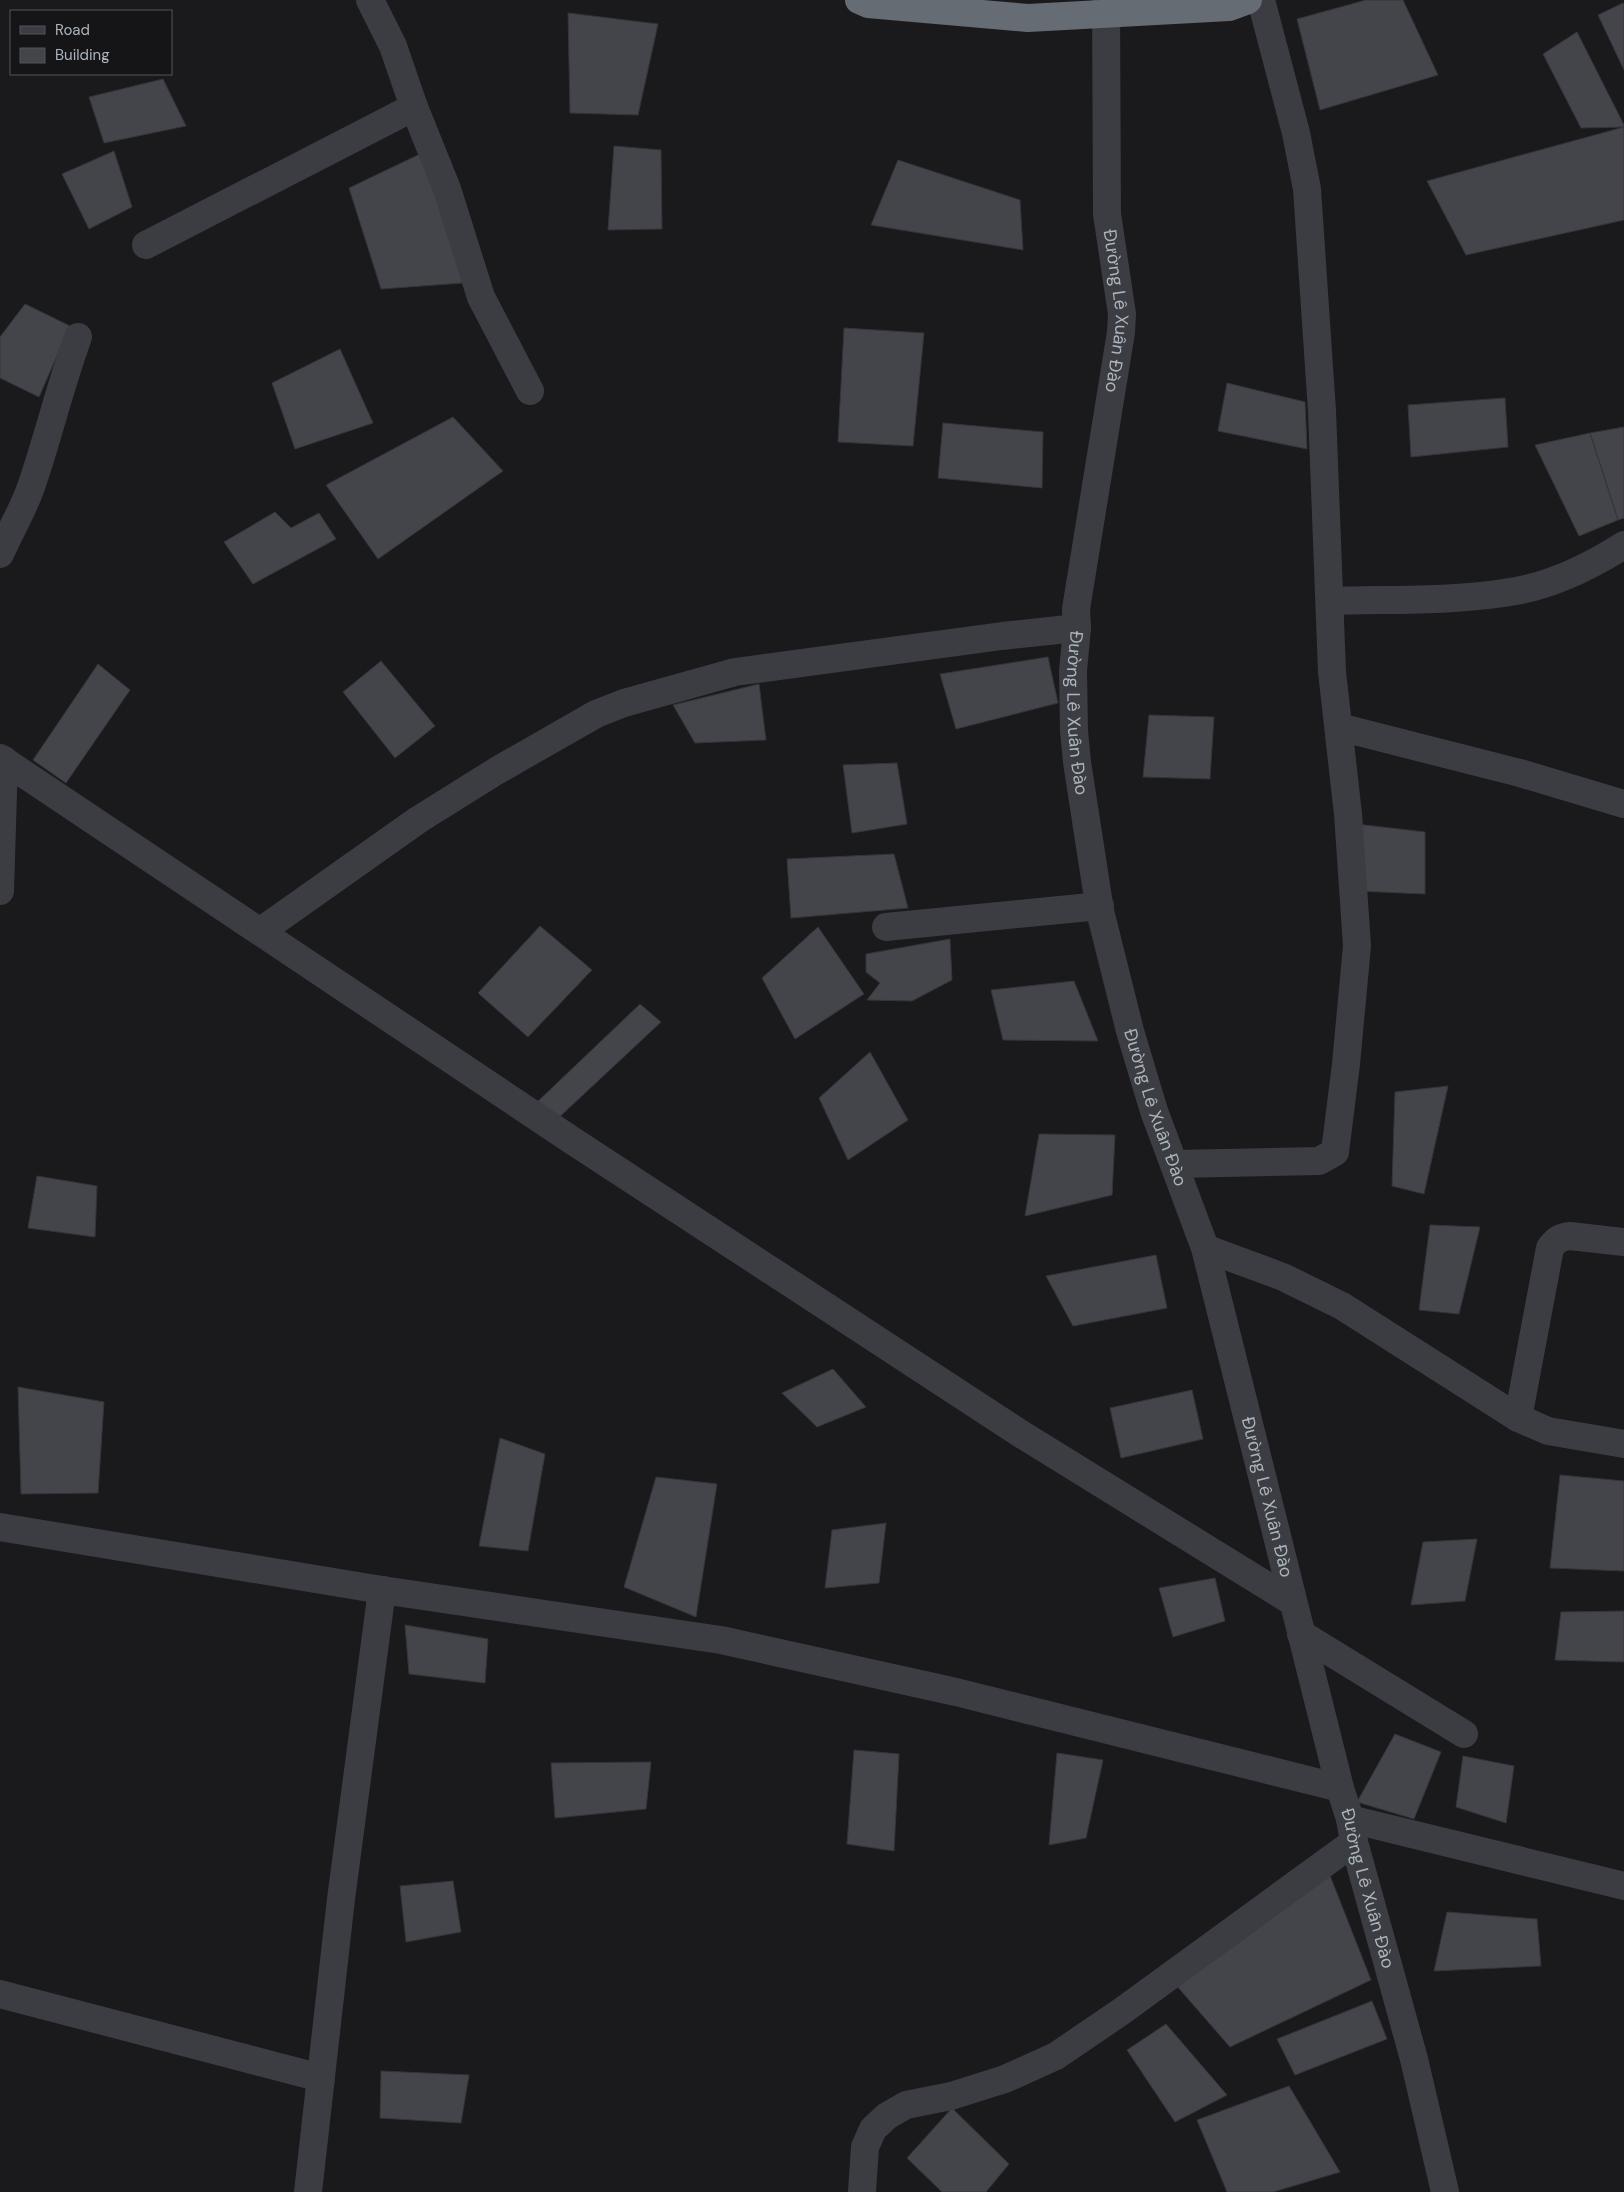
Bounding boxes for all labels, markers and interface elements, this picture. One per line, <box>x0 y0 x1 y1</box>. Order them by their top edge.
legend <box>10 10 172 75</box>
text: Road <box>55 20 90 40</box>
text: Building <box>55 45 110 65</box>
street label: Đường Lê Xuân Đào <box>1097 228 1134 394</box>
street label: Đường Lê Xuân Đào <box>1061 630 1094 797</box>
street label: Đường Lê Xuân Đào <box>1118 1026 1193 1190</box>
street label: Đường Lê Xuân Đào <box>1236 1414 1299 1580</box>
street label: Đường Lê Xuân Đào <box>1335 1805 1400 1971</box>

